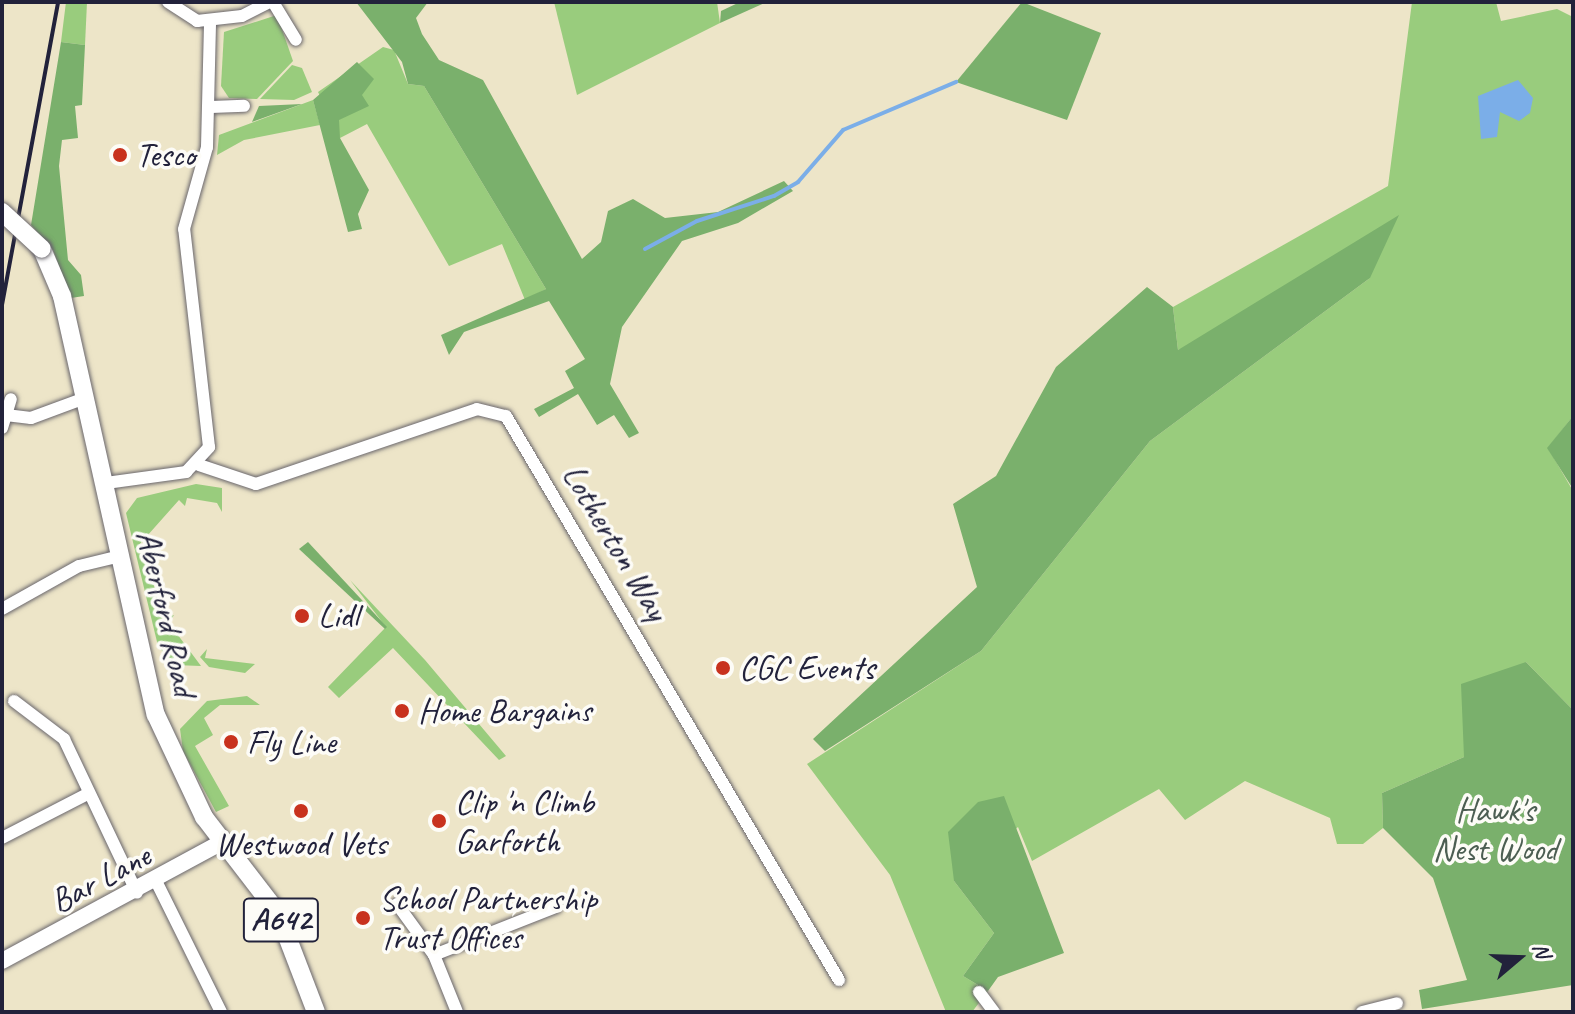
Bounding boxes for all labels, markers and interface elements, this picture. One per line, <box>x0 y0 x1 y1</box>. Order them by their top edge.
place label: Tesco <box>136 135 195 175</box>
marker: Tesco <box>111 146 129 164</box>
street label: Lotherton Way <box>554 457 678 627</box>
street label: Aberford Road <box>128 527 206 699</box>
place label: Lidl <box>318 596 358 636</box>
marker: Lidl <box>293 607 311 625</box>
place label: CGC Events <box>739 648 875 688</box>
marker: CGC Events <box>714 659 732 677</box>
place label: Home Bargains <box>418 691 591 731</box>
marker: Home Bargains <box>393 702 411 720</box>
place label: Fly Line <box>247 722 336 762</box>
marker: Fly Line <box>222 733 240 751</box>
place label: Clip 'n Climb Garforth <box>455 781 596 860</box>
park label: Hawk's Nest Wood <box>1433 789 1557 868</box>
marker: Westwood Vets <box>292 802 310 820</box>
marker: Clip 'n Climb Garforth <box>430 812 448 830</box>
place label: Westwood Vets <box>215 824 387 864</box>
street label: Bar Lane <box>42 834 158 922</box>
place label: School Partnership Trust Offices <box>379 878 598 958</box>
road number: A642 <box>241 892 321 948</box>
marker: School Partnership Trust Offices <box>354 909 372 927</box>
north arrow <box>1479 918 1559 998</box>
text: N <box>1526 939 1557 961</box>

